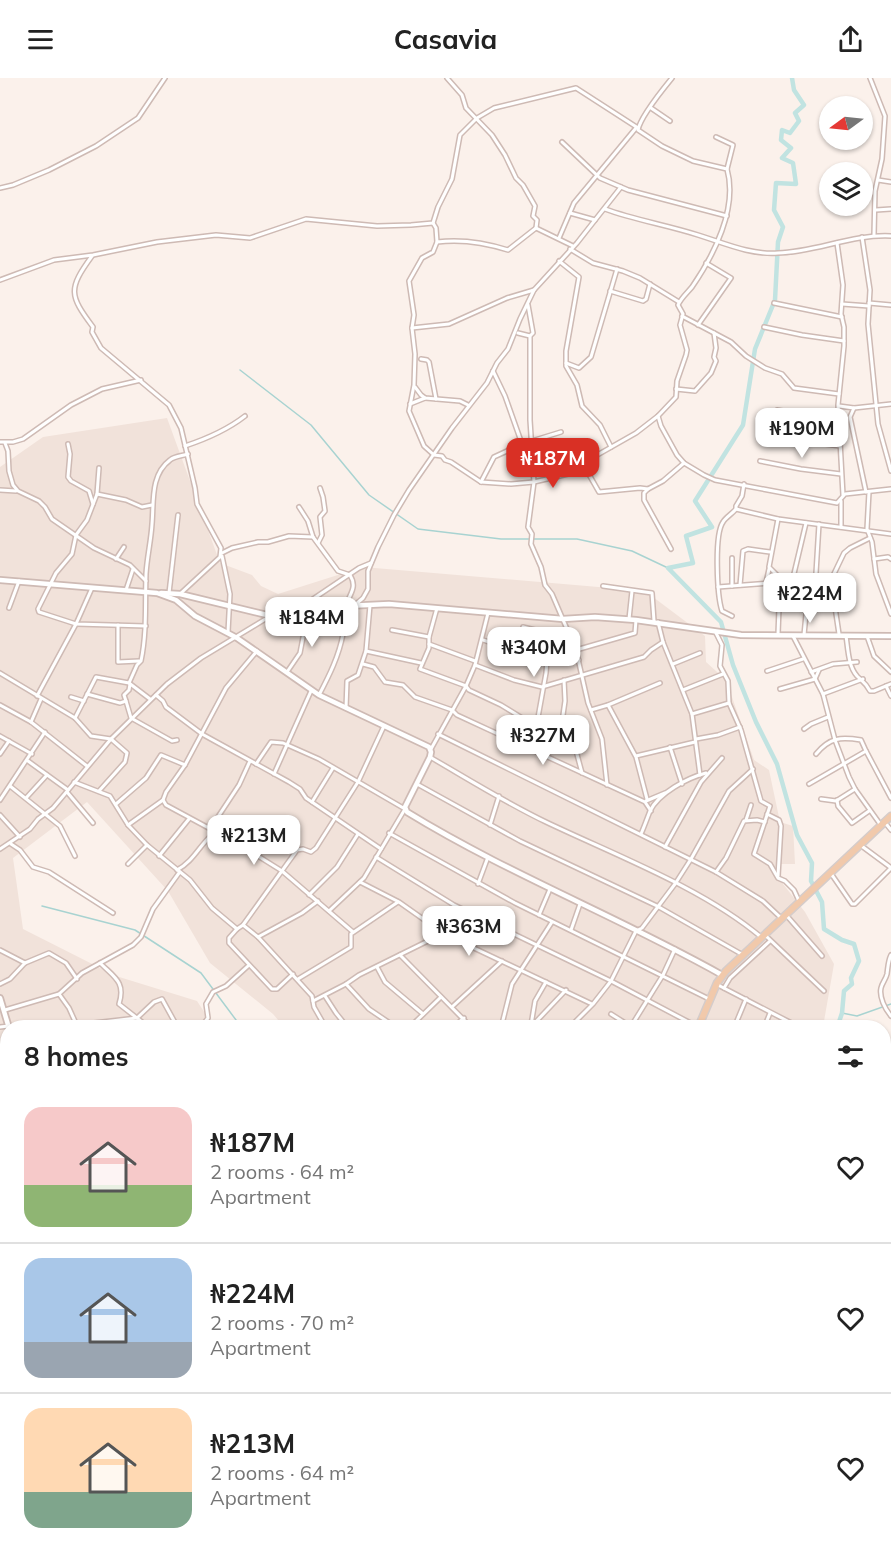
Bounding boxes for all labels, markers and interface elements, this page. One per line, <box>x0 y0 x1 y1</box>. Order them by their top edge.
text: Casavia <box>394 22 497 56</box>
icon: menu <box>24 23 57 56</box>
icon: share <box>834 23 867 56</box>
north arrow <box>819 96 873 150</box>
map controls <box>819 96 873 216</box>
button: layers <box>819 162 873 216</box>
pin: ₦190M <box>760 408 844 459</box>
text: ₦190M <box>769 415 835 440</box>
pin: ₦187M <box>511 438 595 489</box>
text: ₦187M <box>520 445 586 470</box>
pin: ₦224M <box>768 573 852 624</box>
text: ₦224M <box>777 580 843 605</box>
pin: ₦184M <box>270 597 354 648</box>
text: ₦184M <box>279 604 345 629</box>
pin: ₦340M <box>492 627 576 678</box>
text: ₦340M <box>501 634 567 659</box>
pin: ₦327M <box>501 715 585 766</box>
text: ₦327M <box>510 722 576 747</box>
pin: ₦213M <box>212 815 296 866</box>
text: ₦213M <box>221 822 287 847</box>
pin: ₦363M <box>427 906 511 957</box>
text: ₦363M <box>436 913 502 938</box>
text: 8 homes <box>24 1040 128 1073</box>
icon: filters <box>834 1040 867 1073</box>
text: ₦187M <box>210 1126 295 1159</box>
icon: home <box>72 1131 144 1203</box>
icon: heart <box>834 1151 867 1184</box>
text: 2 rooms · 64 m² <box>210 1159 354 1184</box>
text: Apartment <box>210 1184 311 1209</box>
text: ₦224M <box>210 1277 295 1310</box>
icon: home <box>72 1282 144 1354</box>
icon: heart <box>834 1302 867 1335</box>
text: 2 rooms · 70 m² <box>210 1310 354 1335</box>
text: Apartment <box>210 1335 311 1360</box>
text: ₦213M <box>210 1427 295 1460</box>
icon: home <box>72 1432 144 1504</box>
icon: heart <box>834 1452 867 1485</box>
text: 2 rooms · 64 m² <box>210 1460 354 1485</box>
text: Apartment <box>210 1485 311 1510</box>

